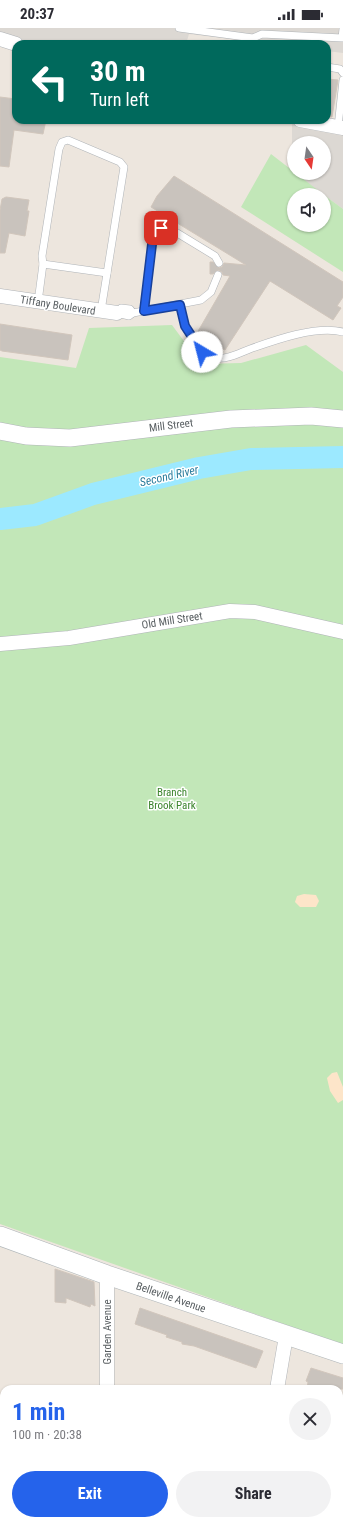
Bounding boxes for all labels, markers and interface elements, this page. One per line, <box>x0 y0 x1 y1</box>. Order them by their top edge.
text: 20:37 <box>20 5 54 23</box>
text: 30 m <box>90 55 146 88</box>
icon: left <box>24 56 76 108</box>
text: Turn left <box>90 89 149 110</box>
north arrow <box>287 136 331 180</box>
map controls <box>287 136 331 232</box>
button: sound <box>287 188 331 232</box>
pin <box>144 211 178 245</box>
icon: arrive <box>150 217 172 239</box>
street label: Tiffany Boulevard <box>19 293 96 318</box>
position arrow <box>181 331 223 373</box>
street label: Mill Street <box>148 416 194 435</box>
water label: Second River <box>138 462 200 490</box>
street label: Old Mill Street <box>141 609 203 632</box>
park label: Branch Brook Park <box>148 786 196 812</box>
street label: Belleville Avenue <box>134 1279 207 1315</box>
street label: Garden Avenue <box>101 1299 114 1365</box>
text: 1 min <box>12 1398 65 1426</box>
button: close <box>289 1398 331 1440</box>
text: 100 m · 20:38 <box>12 1427 82 1442</box>
button: Exit <box>12 1471 168 1517</box>
button: Share <box>176 1471 331 1517</box>

